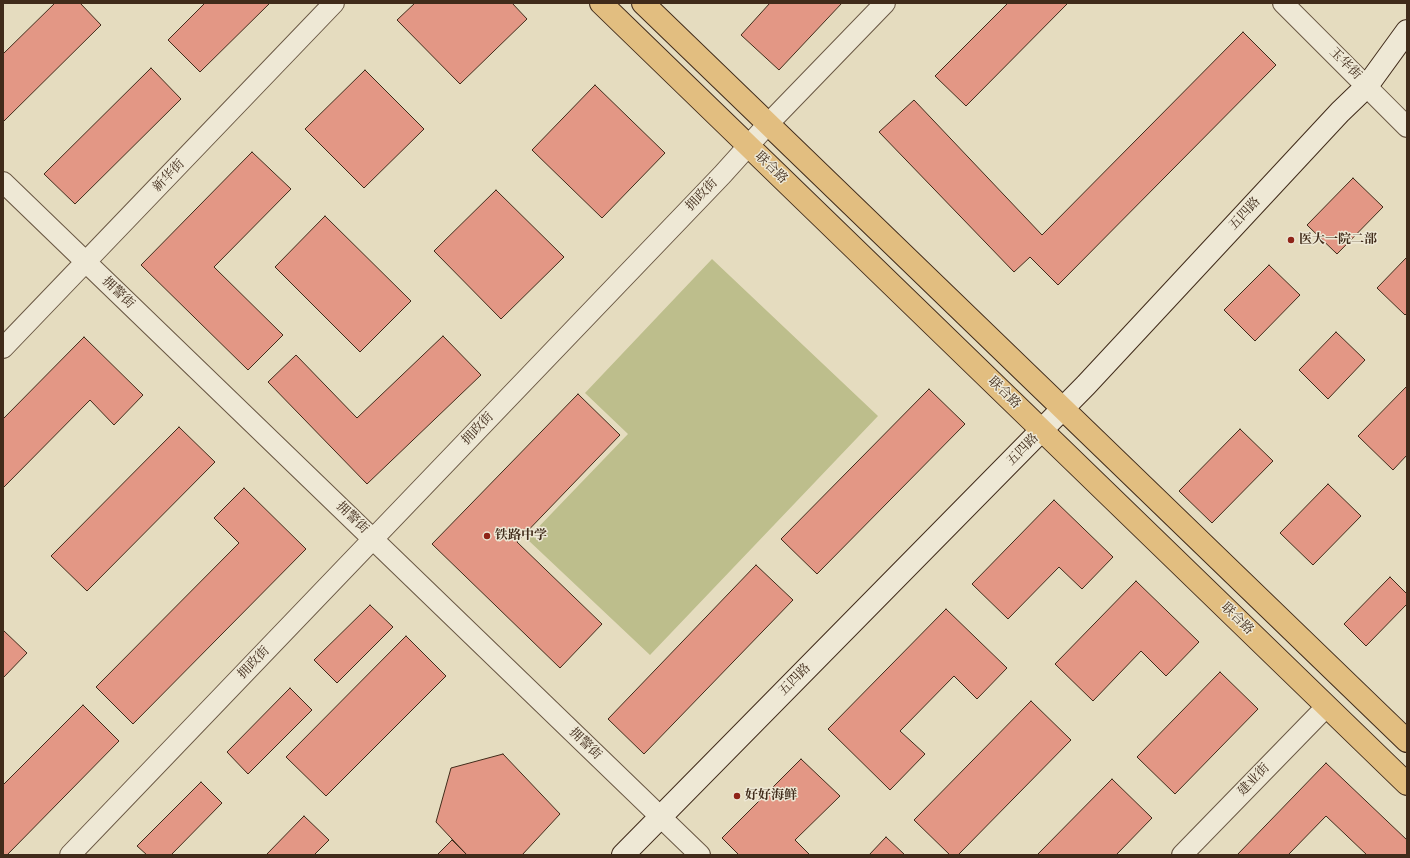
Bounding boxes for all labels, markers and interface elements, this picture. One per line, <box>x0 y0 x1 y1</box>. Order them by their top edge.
street label: 玉华街 <box>1326 45 1364 83</box>
street label: 联合路 <box>752 149 790 187</box>
street label: 新华街 <box>150 157 188 195</box>
street label: 拥政街 <box>683 176 721 214</box>
street label: 五四路 <box>1226 194 1264 234</box>
place label: 医大一院二部 <box>1299 232 1377 248</box>
marker: 医大一院二部 <box>1286 235 1296 245</box>
street label: 拥警街 <box>99 274 137 312</box>
street label: 联合路 <box>985 374 1023 412</box>
street label: 拥政街 <box>459 410 497 448</box>
street label: 五四路 <box>1004 431 1042 469</box>
street label: 拥警街 <box>333 499 371 537</box>
place label: 铁路中学 <box>495 528 547 544</box>
marker: 铁路中学 <box>482 531 492 541</box>
street label: 联合路 <box>1218 600 1256 638</box>
street label: 拥政街 <box>235 644 273 682</box>
street label: 五四路 <box>776 661 814 699</box>
street label: 拥警街 <box>566 725 604 763</box>
street label: 建业街 <box>1235 761 1273 799</box>
place label: 好好海鲜 <box>745 788 797 804</box>
marker: 好好海鲜 <box>732 791 742 801</box>

